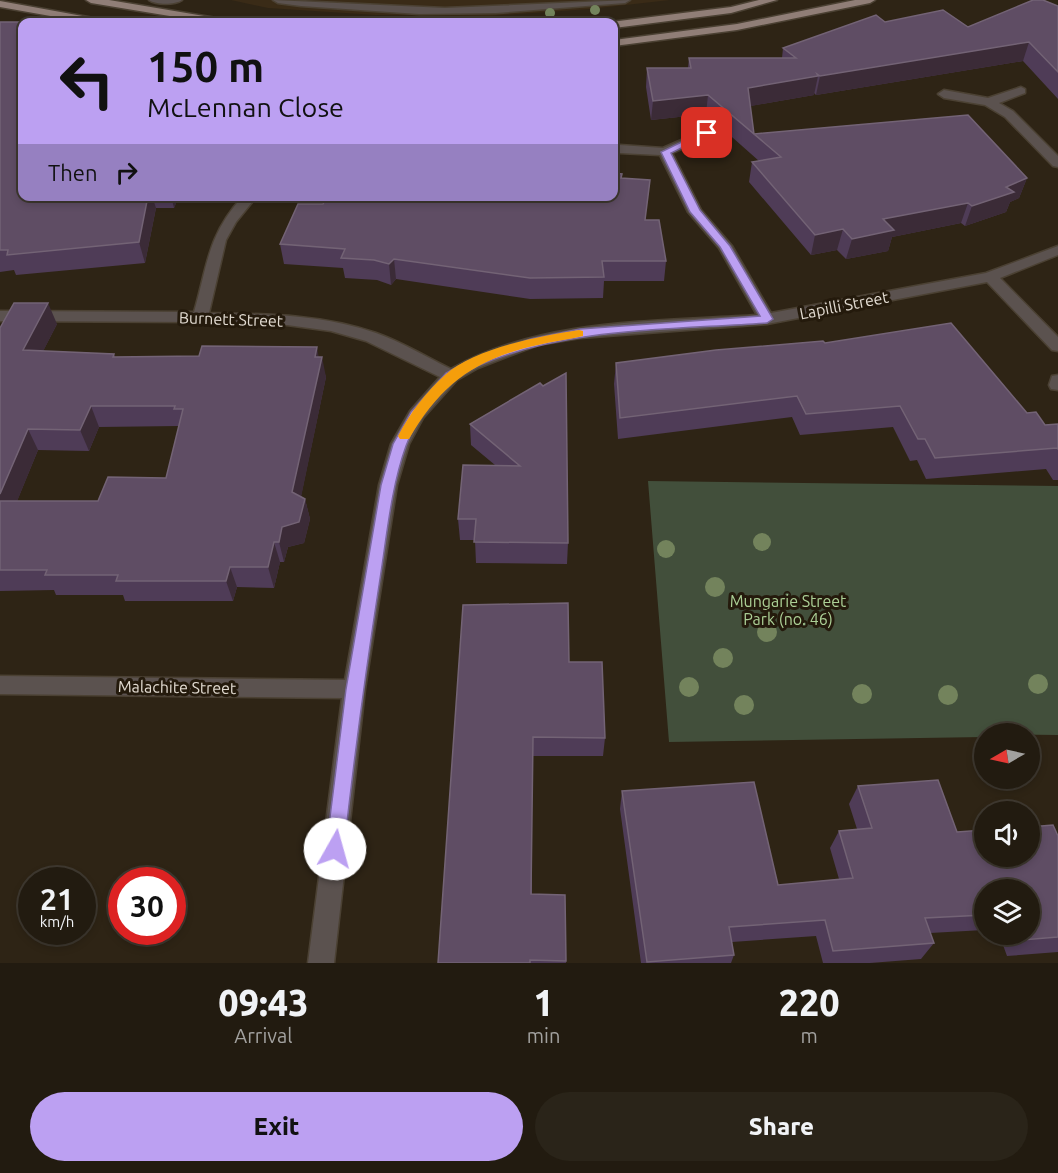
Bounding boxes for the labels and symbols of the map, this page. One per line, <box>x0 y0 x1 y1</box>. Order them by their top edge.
pin <box>681 107 732 158</box>
street label: Lapilli Street <box>798 287 891 322</box>
street label: Burnett Street <box>179 308 284 330</box>
park label: Mungarie Street Park (no. 46) <box>730 592 847 629</box>
street label: Malachite Street <box>118 677 237 697</box>
north arrow <box>974 723 1040 789</box>
position arrow <box>303 817 367 881</box>
speed limit sign: 30 <box>108 867 186 945</box>

